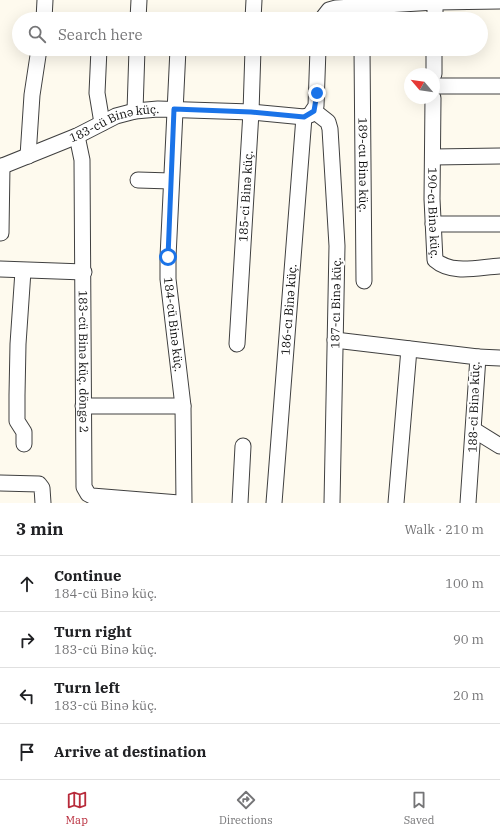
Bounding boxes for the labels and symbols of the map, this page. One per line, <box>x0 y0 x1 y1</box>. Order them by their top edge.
north arrow <box>404 68 440 104</box>
route end <box>308 84 326 102</box>
street label: 183-cü Binə küç. <box>67 101 160 145</box>
street label: 189-cu Binə küç. <box>356 117 371 213</box>
street label: 185-ci Binə küç. <box>235 150 256 242</box>
street label: 190-cı Binə küç. <box>425 167 443 259</box>
route start <box>159 248 177 266</box>
street label: 187-cı Binə küç. <box>327 257 344 349</box>
street label: 186-cı Binə küç. <box>278 263 300 356</box>
street label: 184-cü Binə küç. <box>161 276 187 373</box>
street label: 183-cü Binə küç. döngə 2 <box>76 290 92 433</box>
street label: 188-ci Binə küç. <box>464 361 483 453</box>

